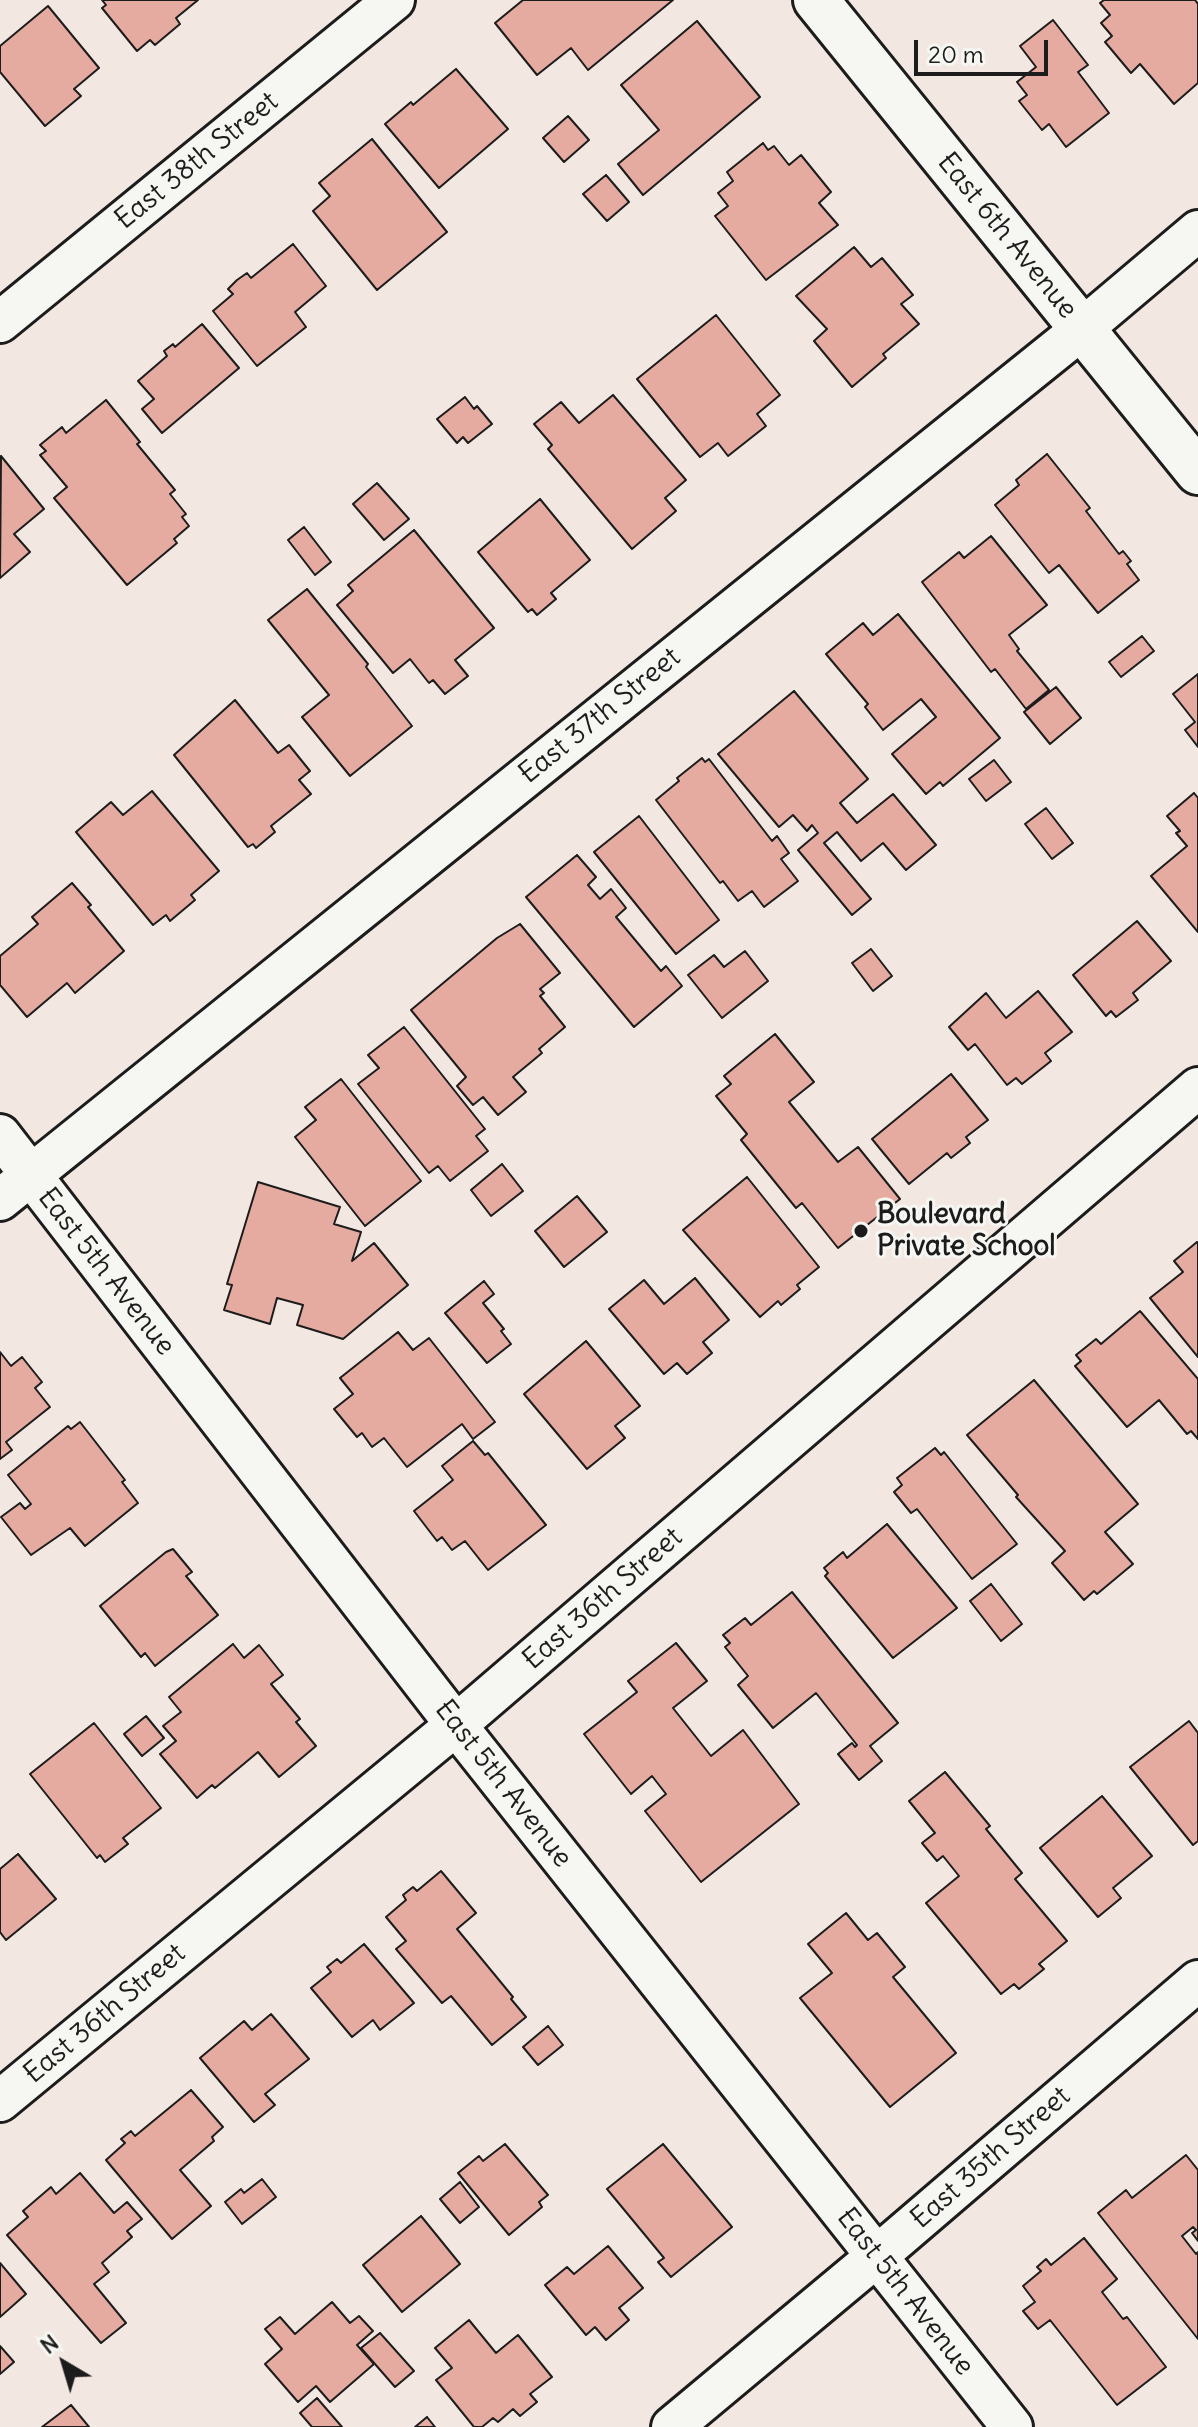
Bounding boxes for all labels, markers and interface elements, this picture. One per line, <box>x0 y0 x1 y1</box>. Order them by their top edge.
scale bar <box>918 24 1052 74</box>
text: 20 m <box>928 39 984 69</box>
street label: East 38th Street <box>109 85 285 237</box>
street label: East 6th Avenue <box>930 146 1084 326</box>
street label: East 37th Street <box>513 641 687 791</box>
street label: East 5th Avenue <box>30 1182 182 1362</box>
place label: Boulevard Private School <box>877 1198 1056 1264</box>
marker: Boulevard Private School <box>852 1222 870 1240</box>
street label: East 36th Street <box>517 1521 689 1677</box>
street label: East 5th Avenue <box>427 1694 579 1874</box>
street label: East 36th Street <box>18 1937 192 2091</box>
street label: East 35th Street <box>905 2080 1077 2236</box>
street label: East 5th Avenue <box>829 2202 981 2382</box>
north arrow <box>24 2323 104 2403</box>
text: N <box>35 2328 64 2360</box>

